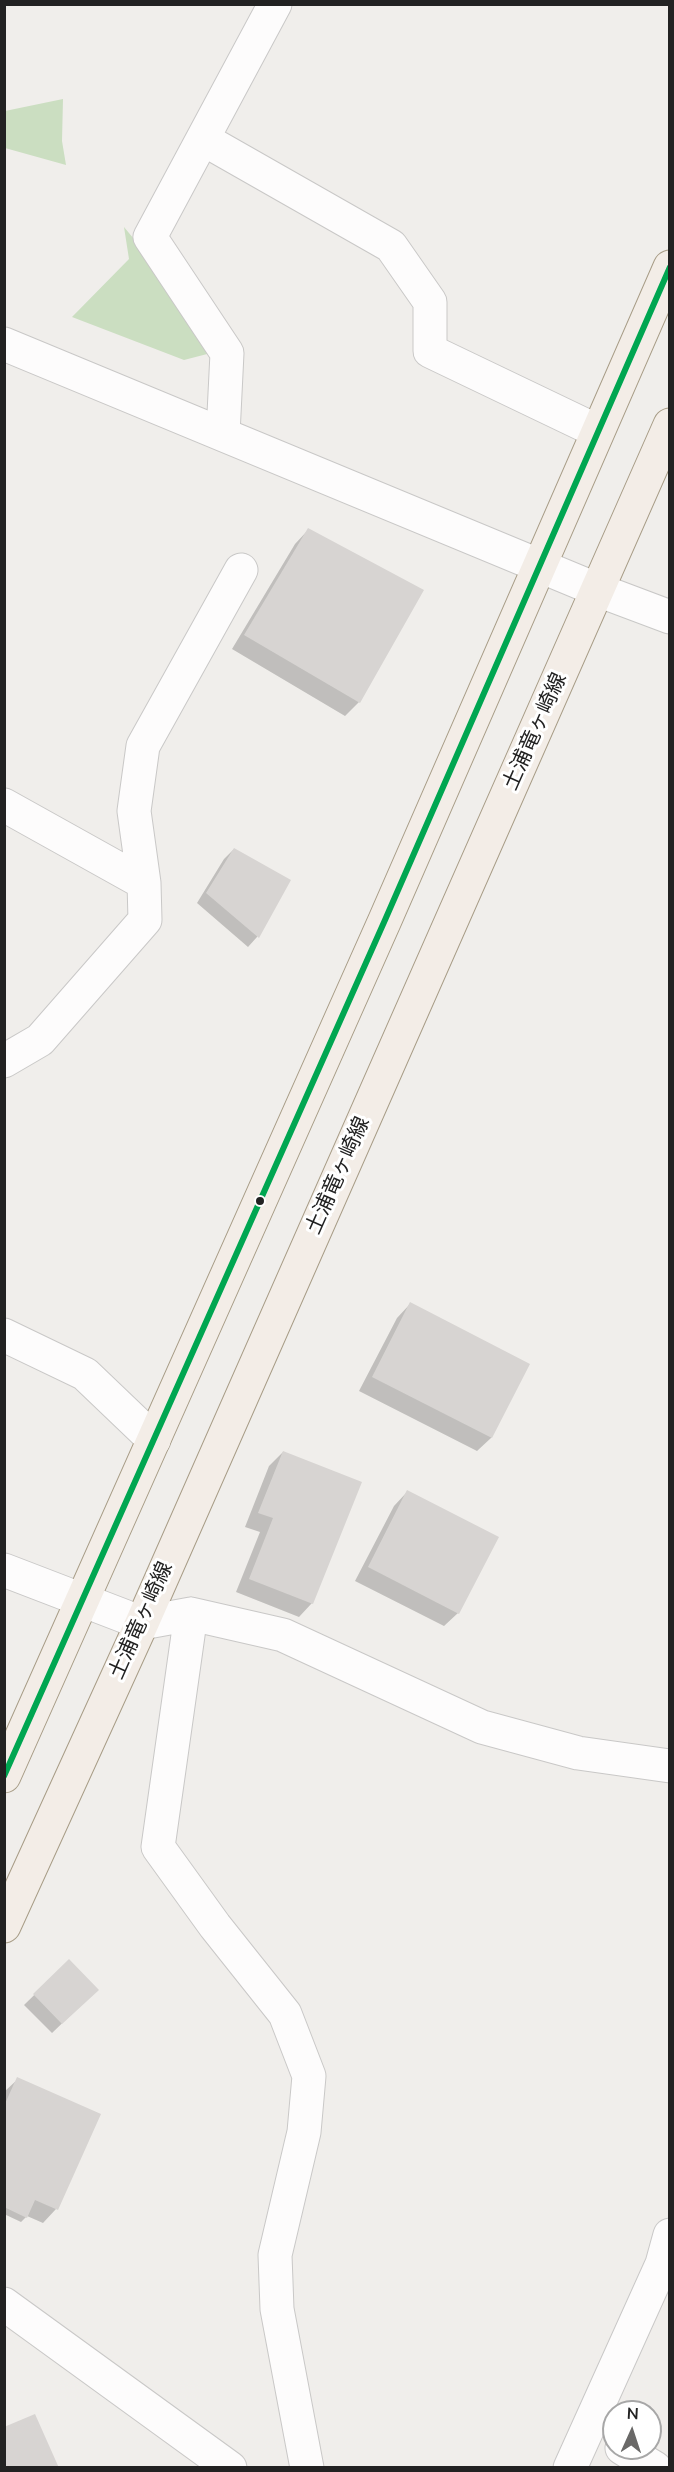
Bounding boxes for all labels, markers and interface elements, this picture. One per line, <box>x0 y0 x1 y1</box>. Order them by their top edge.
street label: 土浦竜ヶ崎線 <box>499 669 573 795</box>
street label: 土浦竜ヶ崎線 <box>302 1113 376 1239</box>
unlabelled marker <box>254 1195 266 1207</box>
street label: 土浦竜ヶ崎線 <box>105 1558 179 1684</box>
north arrow <box>602 2400 662 2460</box>
text: N <box>626 2403 639 2425</box>

